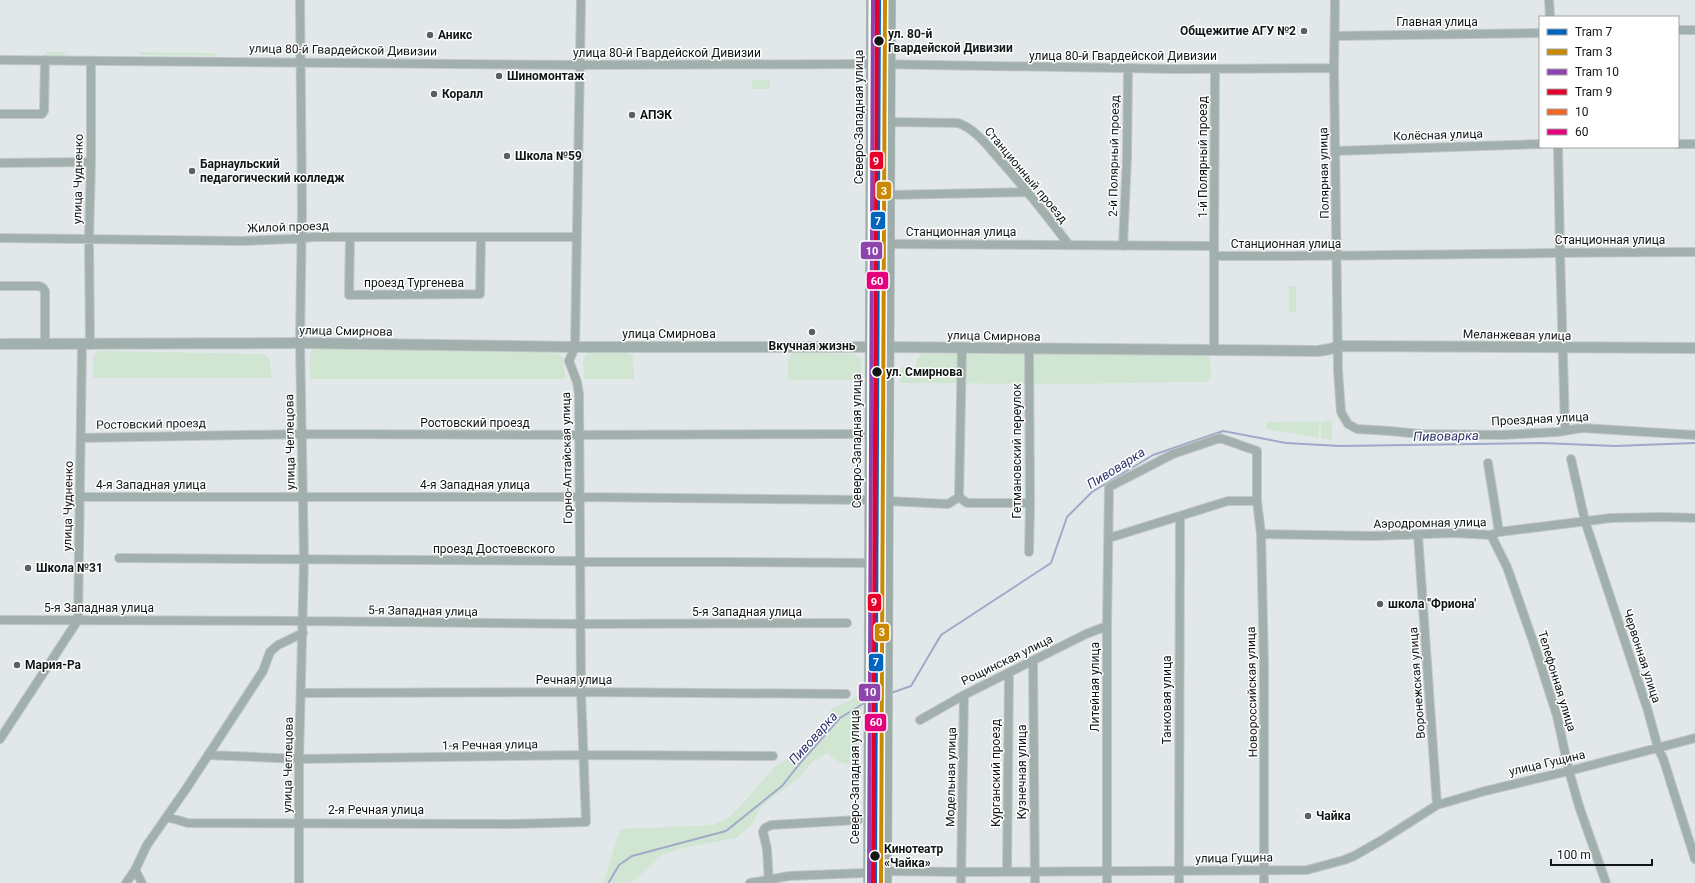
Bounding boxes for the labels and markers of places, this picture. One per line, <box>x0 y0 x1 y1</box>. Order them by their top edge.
place label: Общежитие АГУ №2 <box>1180 24 1296 38</box>
marker: Общежитие АГУ №2 <box>1299 26 1309 36</box>
place label: ул. 80-й Гвардейской Дивизии <box>888 27 1013 55</box>
place label: Аникс <box>438 28 472 42</box>
marker: Аникс <box>425 30 435 40</box>
marker: ул. 80-й Гвардейской Дивизии <box>872 34 886 48</box>
place label: Шиномонтаж <box>507 69 585 83</box>
marker: Шиномонтаж <box>494 71 504 81</box>
place label: Коралл <box>442 87 483 101</box>
marker: Коралл <box>429 89 439 99</box>
place label: АПЭК <box>640 108 672 122</box>
marker: АПЭК <box>627 110 637 120</box>
place label: Школа №59 <box>515 149 582 163</box>
marker: Школа №59 <box>502 151 512 161</box>
place label: Барнаульский педагогический колледж <box>200 157 345 185</box>
marker: Барнаульский педагогический колледж <box>187 166 197 176</box>
marker: Вкучная жизнь <box>807 327 817 337</box>
place label: Вкучная жизнь <box>769 339 856 353</box>
marker: ул. Смирнова <box>870 365 884 379</box>
place label: ул. Смирнова <box>886 365 963 379</box>
place label: Школа №31 <box>36 561 103 575</box>
marker: Школа №31 <box>23 563 33 573</box>
place label: школа "Фриона' <box>1388 597 1476 611</box>
marker: школа "Фриона' <box>1375 599 1385 609</box>
place label: Мария-Ра <box>25 658 82 672</box>
marker: Мария-Ра <box>12 660 22 670</box>
place label: Чайка <box>1316 809 1351 823</box>
marker: Чайка <box>1303 811 1313 821</box>
place label: Кинотеатр «Чайка» <box>884 842 944 870</box>
marker: Кинотеатр «Чайка» <box>868 849 882 863</box>

